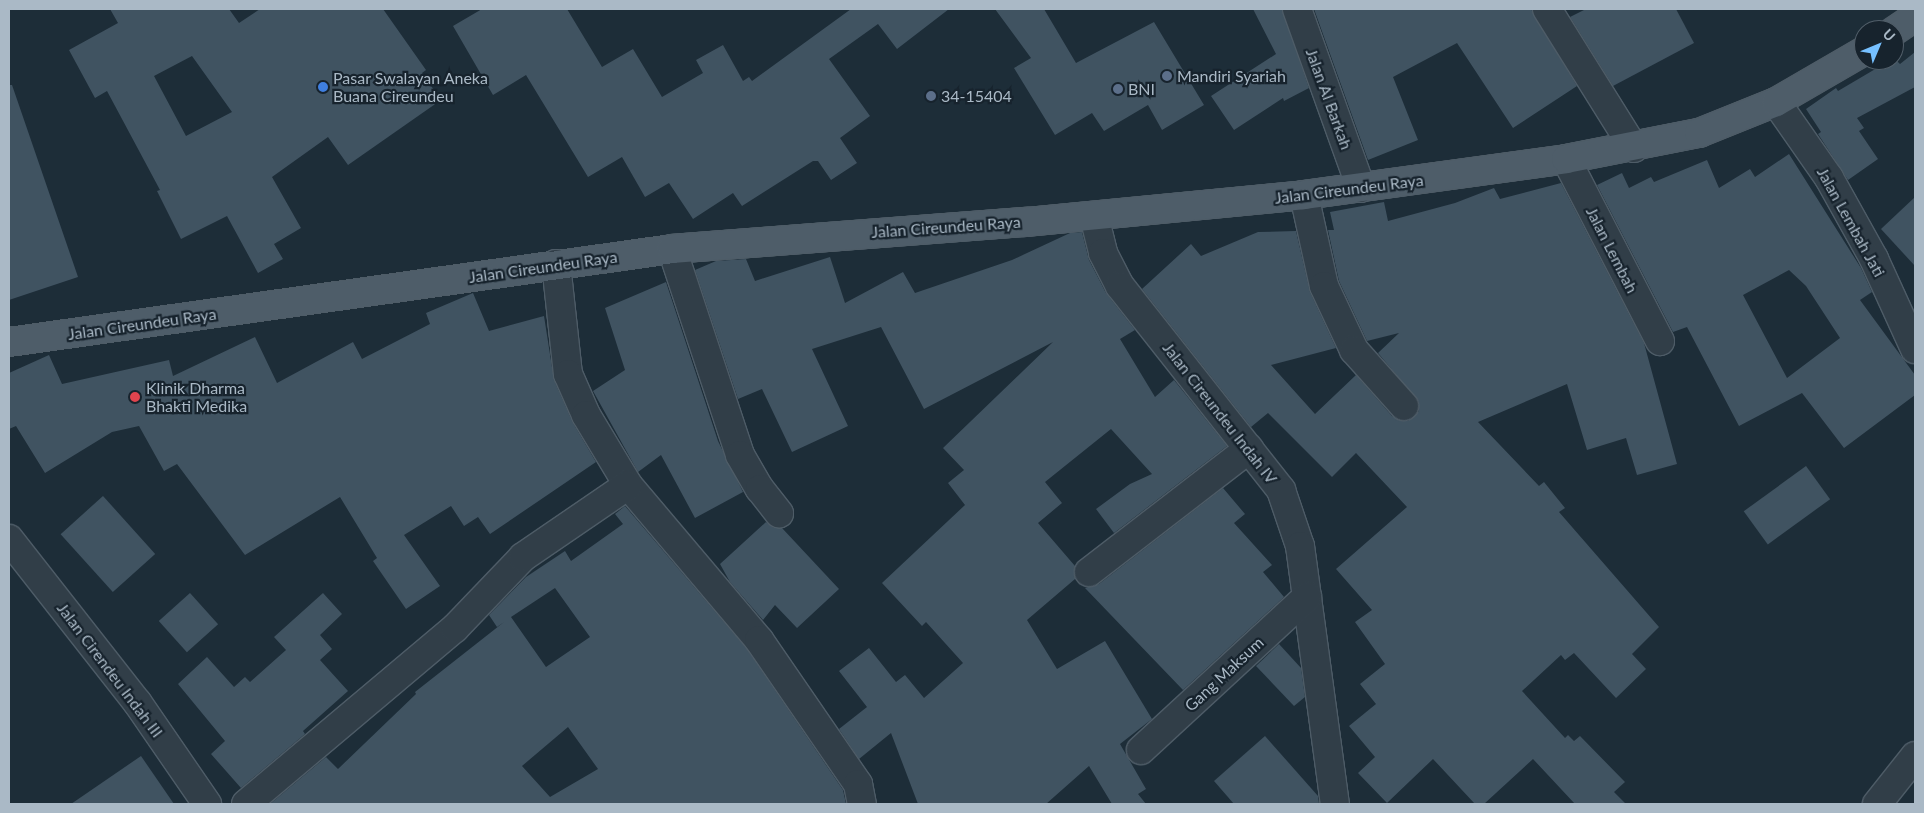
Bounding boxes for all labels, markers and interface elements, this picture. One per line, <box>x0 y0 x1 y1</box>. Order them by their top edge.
north arrow <box>1854 20 1904 70</box>
text: U <box>1880 25 1899 44</box>
street label: Jalan Al Barkah <box>1302 46 1356 152</box>
place label: Mandiri Syariah <box>1177 66 1286 86</box>
place label: Pasar Swalayan Aneka Buana Cireundeu <box>333 68 489 106</box>
marker: Mandiri Syariah <box>1161 70 1173 82</box>
place label: BNI <box>1128 79 1155 99</box>
marker: Pasar Swalayan Aneka Buana Cireundeu <box>317 81 329 93</box>
marker: BNI <box>1112 83 1124 95</box>
place label: 34-15404 <box>941 86 1012 106</box>
marker: 34-15404 <box>925 90 937 102</box>
street label: Jalan Lembah Jati <box>1813 164 1889 280</box>
street label: Jalan Cireundeu Raya <box>1274 170 1424 208</box>
street label: Jalan Lembah <box>1582 204 1642 296</box>
street label: Jalan Cireundeu Raya <box>871 212 1021 242</box>
street label: Jalan Cireundeu Raya <box>468 247 618 287</box>
street label: Jalan Cireundeu Raya <box>67 304 217 344</box>
street label: Jalan Cireundeu Indah IV <box>1159 338 1281 488</box>
place label: Klinik Dharma Bhakti Medika <box>146 378 247 416</box>
marker: Klinik Dharma Bhakti Medika <box>128 390 142 404</box>
street label: Jalan Cirendeu Indah III <box>53 599 167 741</box>
street label: Gang Maksum <box>1181 633 1267 715</box>

